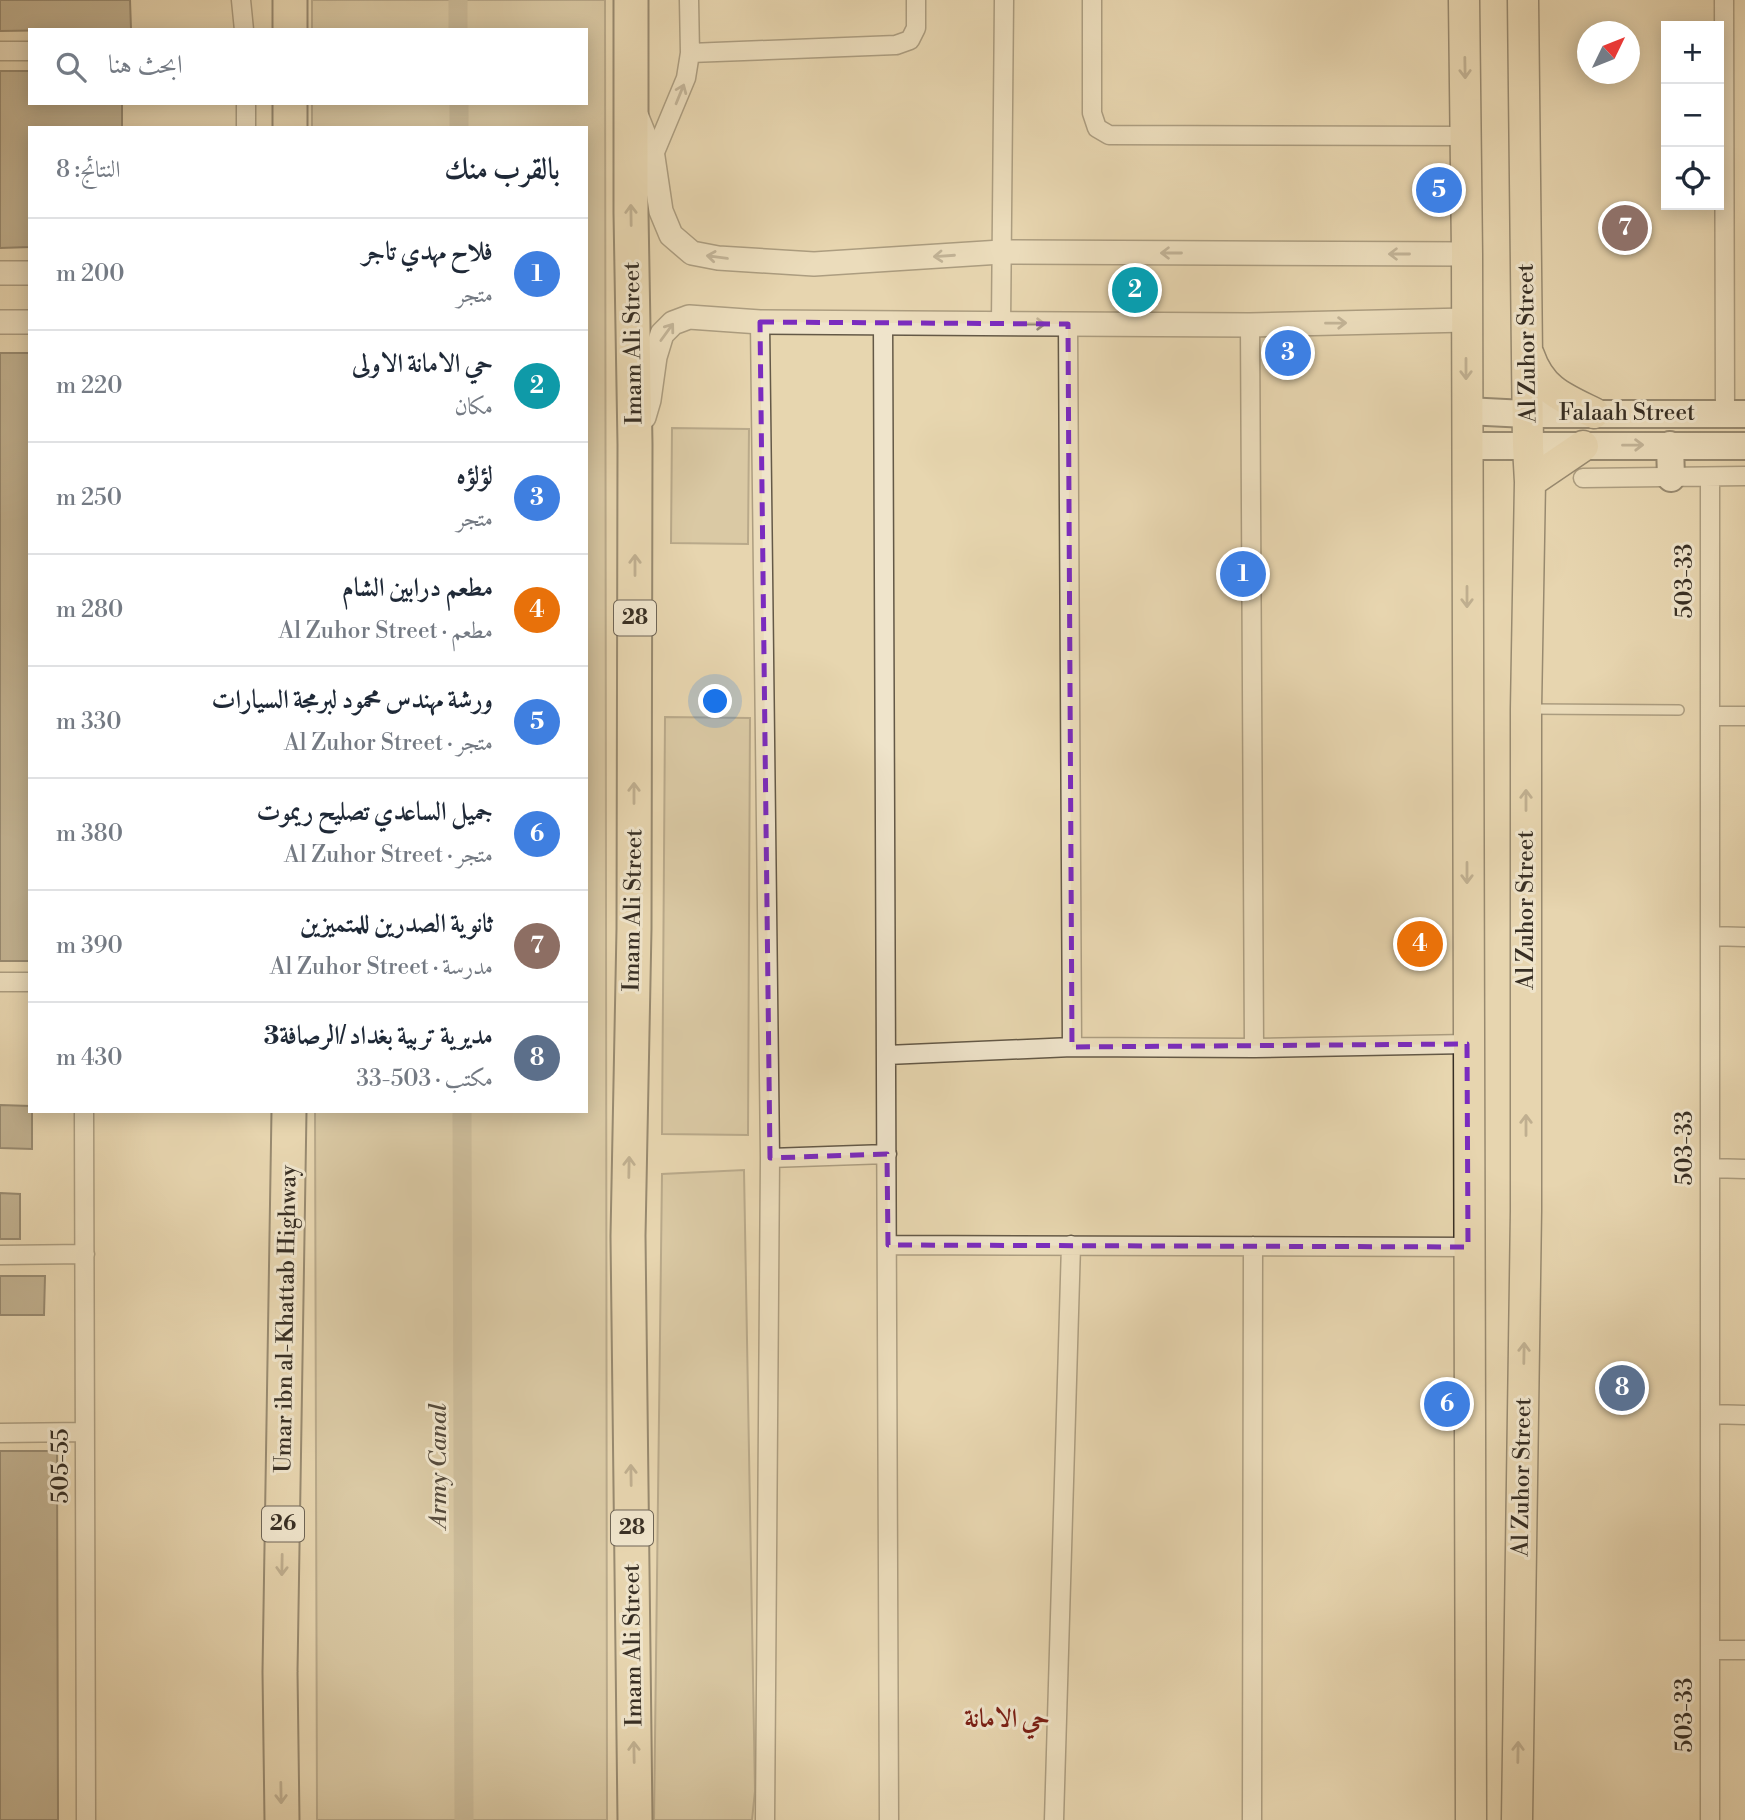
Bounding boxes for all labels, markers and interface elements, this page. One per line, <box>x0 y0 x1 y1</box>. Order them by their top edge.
north arrow <box>1577 21 1640 84</box>
map controls <box>1661 21 1724 210</box>
button: + <box>1661 21 1724 84</box>
search box <box>28 28 588 105</box>
icon: search <box>52 48 90 86</box>
text: ابحث هنا <box>108 49 183 81</box>
one-way arrow <box>1458 56 1472 79</box>
one-way arrow <box>675 84 688 106</box>
button: − <box>1661 84 1724 147</box>
button: locate <box>1661 147 1724 210</box>
text: بالقرب منك <box>444 151 560 189</box>
text: النتائج: 8 <box>56 156 120 184</box>
pin: 5 <box>1416 164 1462 216</box>
pin: 7 <box>1602 202 1648 254</box>
one-way arrow <box>624 204 638 227</box>
text: فلاح مهدي تاجر <box>362 236 493 268</box>
one-way arrow <box>1160 246 1183 260</box>
one-way arrow <box>1387 247 1410 261</box>
one-way arrow <box>933 250 956 263</box>
one-way arrow <box>706 251 729 264</box>
text: 200 m <box>56 260 125 288</box>
text: 1 <box>531 260 543 288</box>
street label: Imam Ali Street <box>618 261 648 425</box>
street label: Al Zuhor Street <box>1512 263 1542 424</box>
pin: 2 <box>1112 264 1158 316</box>
text: متجر <box>457 281 493 309</box>
one-way arrow <box>1324 316 1347 330</box>
one-way arrow <box>1023 317 1046 331</box>
one-way arrow <box>659 323 674 342</box>
pin: 3 <box>1265 327 1311 379</box>
text: حي الامانة الاولى <box>352 348 493 380</box>
one-way arrow <box>1459 357 1473 380</box>
text: 220 m <box>56 372 122 400</box>
text: 2 <box>530 372 544 400</box>
text: مكان <box>454 393 493 421</box>
street label: Falaah Street <box>1559 399 1695 427</box>
one-way arrow <box>1621 438 1644 452</box>
text: لؤلؤه <box>456 460 493 492</box>
text: 250 m <box>56 484 122 512</box>
text: 3 <box>530 484 544 512</box>
text: متجر <box>457 505 493 533</box>
street label: 503-33 <box>1671 543 1699 619</box>
pin: 1 <box>1220 548 1266 600</box>
one-way arrow <box>628 554 642 577</box>
text: مطعم درابين الشام <box>342 572 493 604</box>
one-way arrow <box>1460 585 1474 608</box>
text: 280 m <box>56 596 123 624</box>
text: 4 <box>529 596 545 624</box>
road number: 28 <box>614 600 656 636</box>
text: مطعم · Al Zuhor Street <box>278 617 493 645</box>
text: ورشة مهندس محمود لبرمجة السيارات <box>211 684 493 716</box>
your location <box>698 684 732 718</box>
text: 330 m <box>56 708 122 736</box>
text: 5 <box>530 708 544 736</box>
text: متجر · Al Zuhor Street <box>284 729 493 757</box>
one-way arrow <box>627 782 641 805</box>
one-way arrow <box>1519 789 1533 812</box>
text: جميل الساعدي تصليح ريموت <box>257 796 493 828</box>
text: 380 m <box>56 820 123 848</box>
text: 6 <box>530 820 544 848</box>
street label: Imam Ali Street <box>618 828 648 992</box>
street label: Al Zuhor Street <box>1512 830 1540 991</box>
text: متجر · Al Zuhor Street <box>284 841 493 869</box>
one-way arrow <box>1460 861 1474 884</box>
text: ثانوية الصدرين للمتميزين <box>300 908 493 940</box>
pin: 4 <box>1397 918 1443 970</box>
text: 390 m <box>56 932 123 960</box>
text: 7 <box>530 932 544 960</box>
text: مدرسة · Al Zuhor Street <box>270 953 493 981</box>
text: مديرية تربية بغداد /الرصافة3 <box>264 1020 493 1052</box>
text: 430 m <box>56 1044 123 1072</box>
text: 8 <box>530 1044 544 1072</box>
text: مكتب · 503-33 <box>356 1065 493 1093</box>
street label: 503-33 <box>1671 1110 1699 1186</box>
one-way arrow <box>1519 1114 1533 1137</box>
one-way arrow <box>623 1156 636 1179</box>
street label: Umar ibn al-Khattab Highway <box>269 1164 303 1473</box>
one-way arrow <box>1517 1342 1531 1365</box>
pin: 8 <box>1599 1362 1645 1414</box>
pin: 6 <box>1424 1378 1470 1430</box>
street label: Al Zuhor Street <box>1507 1397 1537 1558</box>
water label: Army Canal <box>424 1403 454 1532</box>
street label: 505-55 <box>47 1428 75 1504</box>
one-way arrow <box>624 1464 638 1487</box>
road number: 26 <box>262 1506 304 1542</box>
road number: 28 <box>611 1510 653 1546</box>
one-way arrow <box>275 1554 289 1577</box>
street label: Imam Ali Street <box>618 1563 648 1727</box>
street label: 503-33 <box>1671 1677 1699 1753</box>
district label: حي الامانة <box>964 1703 1050 1740</box>
one-way arrow <box>627 1741 641 1764</box>
one-way arrow <box>1511 1741 1524 1764</box>
one-way arrow <box>274 1781 288 1804</box>

